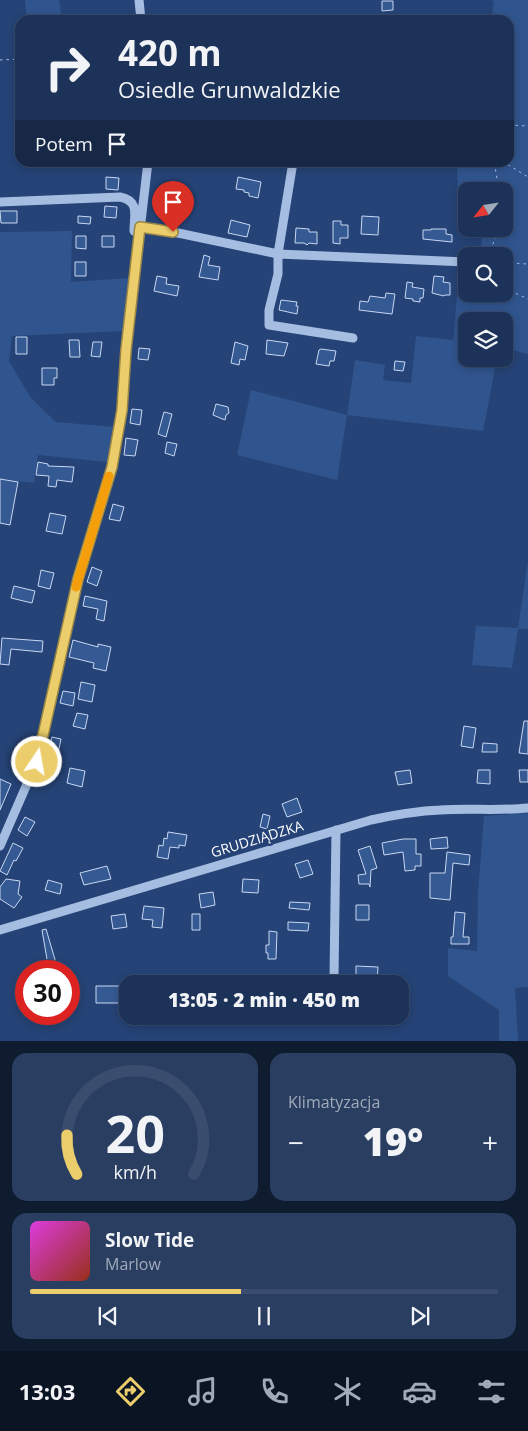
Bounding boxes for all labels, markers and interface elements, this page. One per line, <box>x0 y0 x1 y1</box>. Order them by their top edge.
text: 420 m <box>118 29 222 76</box>
icon: right <box>35 35 100 100</box>
text: Osiedle Grunwaldzkie <box>118 74 341 104</box>
icon: arrive <box>103 130 131 158</box>
text: Potem <box>35 131 93 157</box>
pin <box>152 181 194 232</box>
north arrow <box>458 182 512 238</box>
map controls <box>458 182 513 367</box>
icon: arrive <box>159 188 187 216</box>
button: search <box>458 247 513 302</box>
button: layers <box>458 312 513 367</box>
position arrow <box>10 735 62 787</box>
street label: GRUDZIĄDZKA <box>208 815 305 862</box>
speed limit sign: 30 <box>15 960 80 1025</box>
text: 13:05 · 2 min · 450 m <box>168 987 360 1013</box>
text: Klimatyzacja <box>288 1091 380 1113</box>
text: 20 <box>105 1097 165 1168</box>
text: 19° <box>363 1115 423 1167</box>
text: − <box>288 1123 304 1161</box>
text: + <box>482 1123 498 1161</box>
text: km/h <box>113 1160 157 1184</box>
text: Slow Tide <box>105 1227 194 1253</box>
text: Marlow <box>105 1253 161 1275</box>
icon: previous <box>94 1302 122 1330</box>
icon: pause <box>250 1302 278 1330</box>
icon: next <box>406 1302 434 1330</box>
icon: directions <box>113 1374 148 1409</box>
icon: music <box>185 1374 220 1409</box>
icon: phone <box>257 1374 292 1409</box>
icon: climate <box>330 1374 365 1409</box>
icon: car <box>402 1374 437 1409</box>
icon: filters <box>474 1374 509 1409</box>
text: 13:03 <box>19 1376 75 1406</box>

